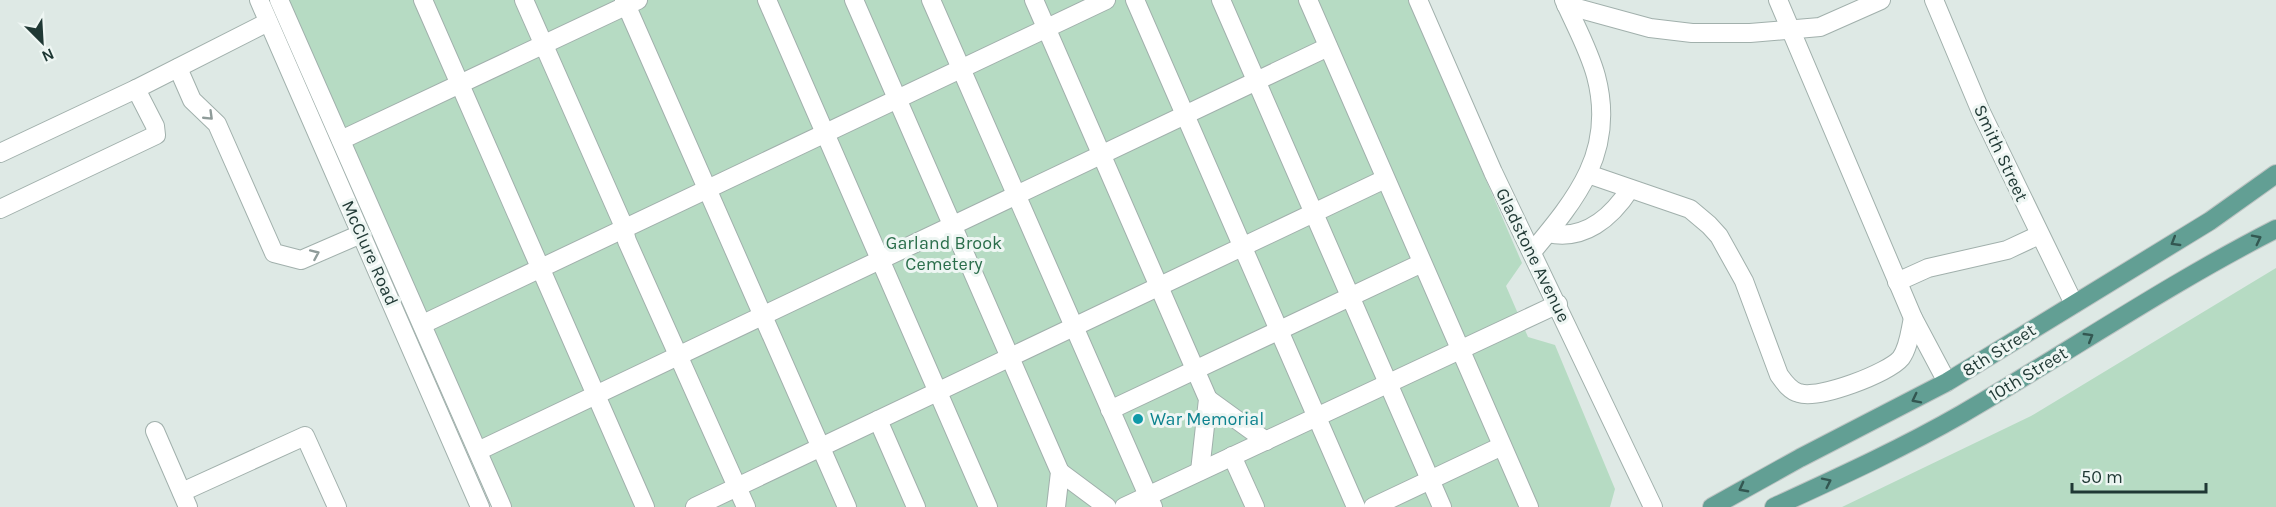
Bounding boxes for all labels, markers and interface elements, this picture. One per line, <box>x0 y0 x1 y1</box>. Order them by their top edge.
north arrow <box>12 12 72 72</box>
text: N <box>39 44 57 66</box>
street label: Smith Street <box>1969 101 2033 205</box>
one-way arrow <box>201 109 212 120</box>
street label: Gladstone Avenue <box>1491 184 1575 326</box>
street label: McClure Road <box>337 197 403 309</box>
park label: Garland Brook Cemetery <box>886 232 1002 275</box>
one-way arrow <box>2251 234 2262 246</box>
one-way arrow <box>2171 235 2181 247</box>
one-way arrow <box>309 249 320 261</box>
street label: 8th Street <box>1958 319 2040 381</box>
one-way arrow <box>2083 333 2093 344</box>
street label: 10th Street <box>1985 342 2072 406</box>
one-way arrow <box>1912 392 1923 403</box>
place label: War Memorial <box>1150 408 1264 430</box>
marker: War Memorial <box>1131 412 1145 426</box>
scale bar <box>2072 456 2206 494</box>
text: 50 m <box>2081 466 2123 488</box>
one-way arrow <box>1821 478 1832 490</box>
one-way arrow <box>1739 481 1749 492</box>

